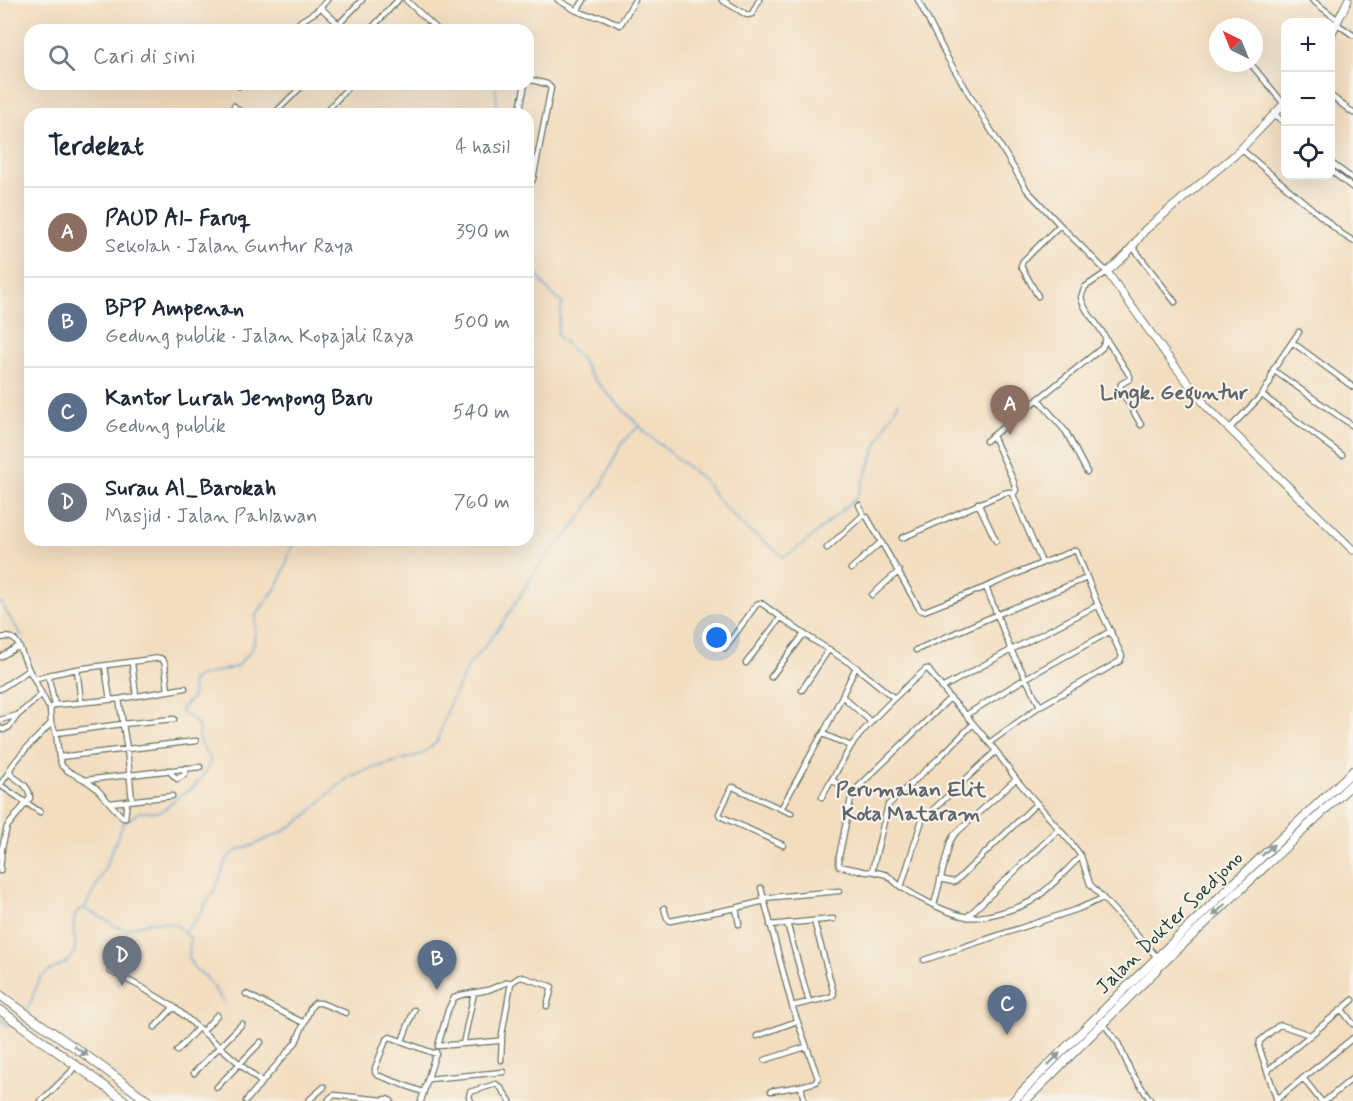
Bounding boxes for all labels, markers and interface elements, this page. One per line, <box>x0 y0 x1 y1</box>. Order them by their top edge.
north arrow <box>1209 18 1263 72</box>
map controls <box>1281 18 1335 180</box>
button: + <box>1281 18 1335 72</box>
search box <box>24 24 534 90</box>
icon: search <box>45 41 78 74</box>
text: Cari di sini <box>93 43 195 71</box>
button: − <box>1281 72 1335 126</box>
button: locate <box>1281 126 1335 180</box>
text: Terdekat <box>48 130 144 164</box>
text: 4 hasil <box>455 134 510 161</box>
text: PAUD Al- Faruq <box>105 205 251 233</box>
text: A <box>61 219 74 246</box>
text: 390 m <box>456 219 510 246</box>
text: Sekolah · Jalan Guntur Raya <box>105 233 354 260</box>
text: BPP Ampenan <box>105 295 244 323</box>
text: B <box>61 309 74 336</box>
text: 500 m <box>453 309 510 336</box>
text: Gedung publik · Jalan Kopajali Raya <box>105 323 414 350</box>
district label: Lingk. Geguntur <box>1100 379 1248 409</box>
text: Kantor Lurah Jempong Baru <box>105 385 373 413</box>
pin: A <box>990 386 1030 435</box>
text: C <box>60 399 75 426</box>
text: 540 m <box>453 399 510 426</box>
text: Gedung publik <box>105 413 226 440</box>
text: Surau Al_Barokah <box>105 475 276 503</box>
text: D <box>61 489 74 516</box>
text: 760 m <box>453 489 510 516</box>
text: Masjid · Jalan Pahlawan <box>105 503 318 530</box>
your location <box>702 623 731 652</box>
district label: Perumahan Elit Kota Mataram <box>836 776 987 828</box>
one-way arrow <box>1261 843 1276 857</box>
street label: Jalan Dokter Soedjono <box>1090 845 1250 1001</box>
one-way arrow <box>1212 902 1226 916</box>
pin: D <box>102 936 142 986</box>
pin: B <box>418 940 456 990</box>
pin: C <box>988 986 1026 1035</box>
one-way arrow <box>72 1045 88 1057</box>
one-way arrow <box>1046 1053 1060 1067</box>

